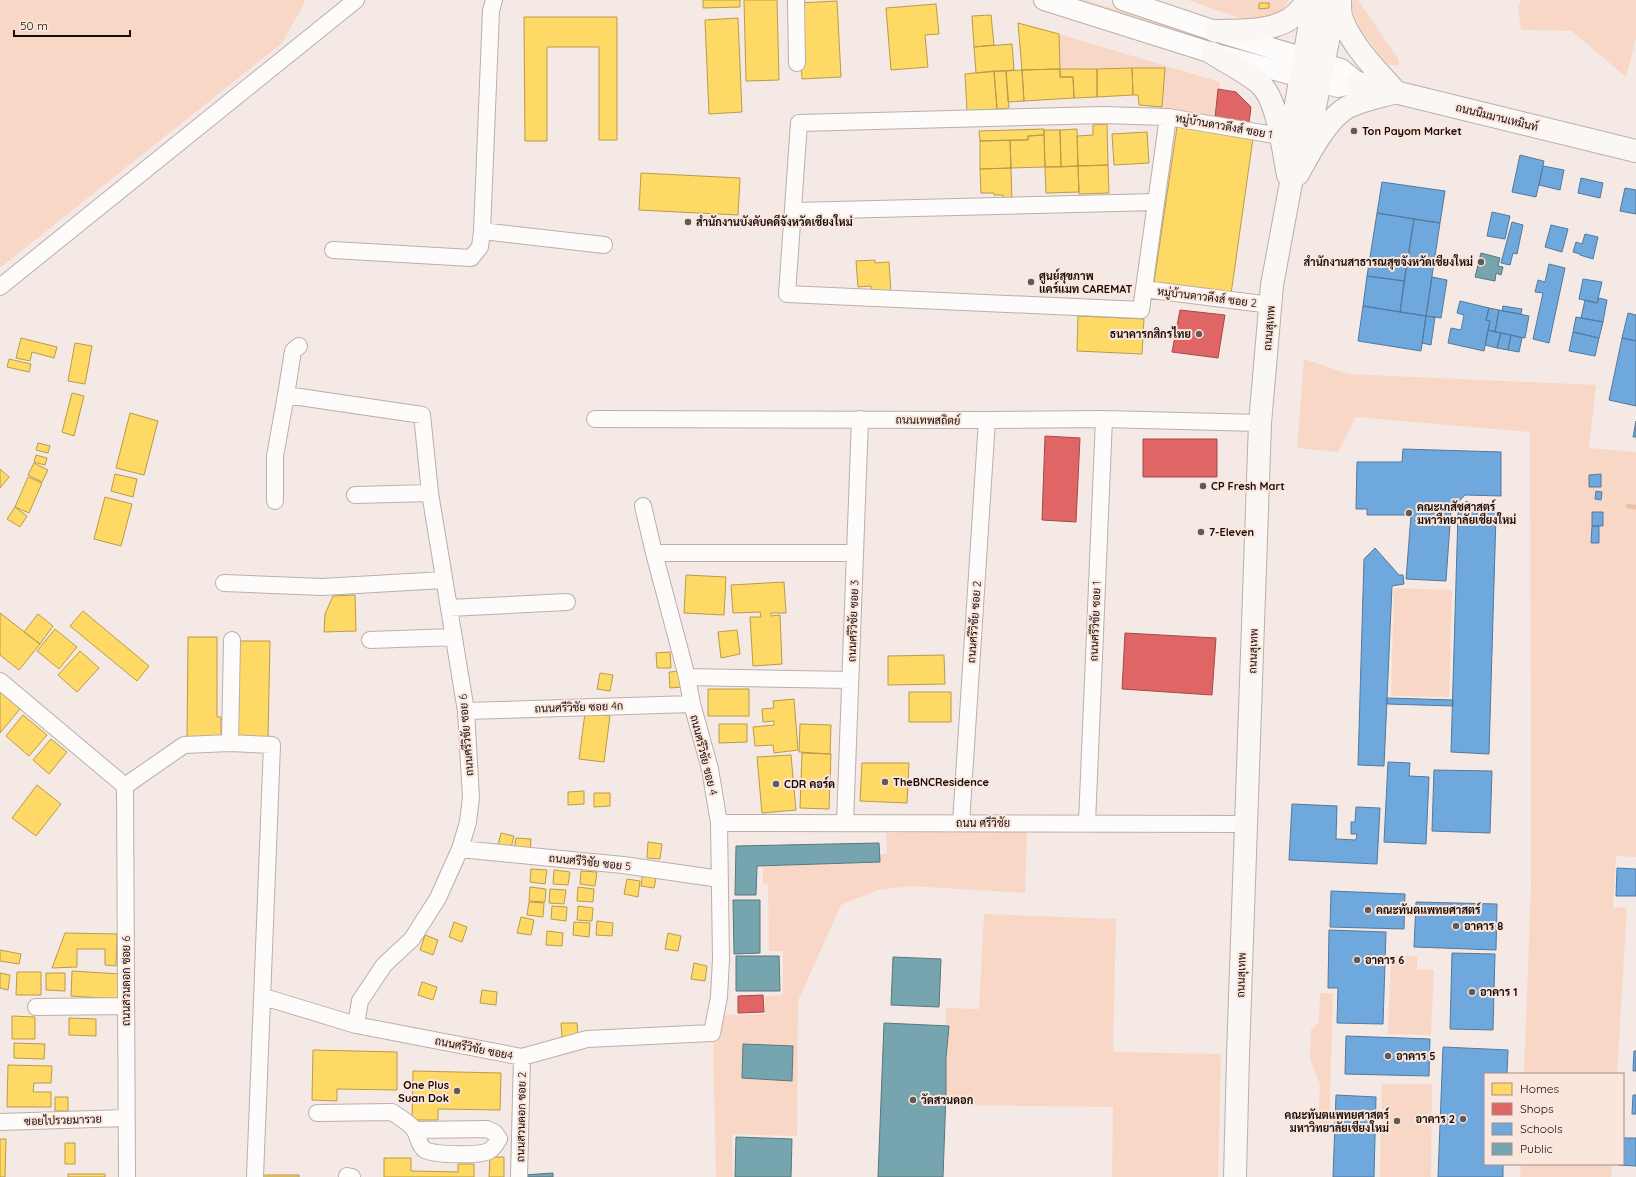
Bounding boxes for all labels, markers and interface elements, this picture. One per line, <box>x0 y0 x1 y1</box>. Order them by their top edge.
scale bar <box>14 12 130 38</box>
text: 50 m <box>20 18 48 33</box>
street label: ถนนนิมมานเหมินท์ <box>1454 99 1540 134</box>
street label: หมู่บ้านดาวดึงส์ ซอย 1 <box>1174 110 1274 142</box>
place label: Ton Payom Market <box>1362 124 1462 138</box>
marker: Ton Payom Market <box>1349 126 1359 136</box>
place label: สำนักงานบังคับคดีจังหวัดเชียงใหม่ <box>696 214 853 229</box>
marker: สำนักงานบังคับคดีจังหวัดเชียงใหม่ <box>683 217 693 227</box>
place label: สำนักงานสาธารณสุขจังหวัดเชียงใหม่ <box>1304 254 1473 270</box>
marker: สำนักงานสาธารณสุขจังหวัดเชียงใหม่ <box>1476 257 1486 267</box>
place label: ศูนย์สุขภาพ แคร์แมท CAREMAT <box>1039 268 1133 296</box>
marker: ศูนย์สุขภาพ แคร์แมท CAREMAT <box>1026 277 1036 287</box>
street label: หมู่บ้านดาวดึงส์ ซอย 2 <box>1156 283 1258 311</box>
street label: ถนนสุเทพ <box>1260 305 1280 351</box>
place label: ธนาคารกสิกรไทย <box>1110 326 1191 341</box>
marker: ธนาคารกสิกรไทย <box>1194 329 1204 339</box>
street label: ถนนเทพสถิตย์ <box>896 411 960 428</box>
place label: CP Fresh Mart <box>1211 479 1285 493</box>
marker: CP Fresh Mart <box>1198 481 1208 491</box>
place label: คณะเภสัชศาสตร์ มหาวืทยาลัยเชียงใหม่ <box>1417 499 1516 527</box>
marker: คณะเภสัชศาสตร์ มหาวืทยาลัยเชียงใหม่ <box>1404 508 1414 518</box>
place label: 7-Eleven <box>1209 525 1254 539</box>
marker: 7-Eleven <box>1196 527 1206 537</box>
street label: ถนนศรีวิชัย ซอย 3 <box>844 579 861 662</box>
street label: ถนนศรีวิชัย ซอย 2 <box>963 580 984 664</box>
street label: ถนนศรีวิชัย ซอย 1 <box>1086 580 1103 661</box>
street label: ถนนสุเทพ <box>1245 628 1263 674</box>
street label: ถนนศรีวิชัย ซอย 6 <box>454 693 477 777</box>
street label: ถนนศรีวิชัย ซอย 4ก <box>534 697 624 716</box>
street label: ถนนศรีวิชัย ซอย 4 <box>687 713 722 797</box>
place label: TheBNCResidence <box>893 775 990 789</box>
place label: CDR คอร์ด <box>784 776 835 791</box>
marker: TheBNCResidence <box>880 777 890 787</box>
marker: CDR คอร์ด <box>771 779 781 789</box>
street label: ถนน ศรีวิชัย <box>956 815 1010 830</box>
street label: ถนนศรีวิชัย ซอย 5 <box>548 850 632 873</box>
place label: คณะทันตแพทยศาสตร์ <box>1376 902 1482 917</box>
marker: คณะทันตแพทยศาสตร์ <box>1363 905 1373 915</box>
place label: อาคาร 8 <box>1464 919 1503 933</box>
marker: อาคาร 8 <box>1451 921 1461 931</box>
street label: ถนนสวนดอก ซอย 6 <box>119 936 133 1026</box>
street label: ถนนสุเทพ <box>1233 952 1251 998</box>
place label: อาคาร 6 <box>1365 953 1404 967</box>
marker: อาคาร 6 <box>1352 955 1362 965</box>
place label: อาคาร 1 <box>1480 985 1518 999</box>
marker: อาคาร 1 <box>1467 987 1477 997</box>
street label: ถนนศรีวิชัย ซอย4 <box>434 1033 515 1062</box>
place label: อาคาร 5 <box>1396 1049 1436 1063</box>
marker: อาคาร 5 <box>1383 1051 1393 1061</box>
street label: ถนนสวนดอก ซอย 2 <box>513 1072 529 1162</box>
legend <box>1484 1073 1624 1165</box>
place label: One Plus Suan Dok <box>398 1078 449 1105</box>
text: Homes <box>1520 1081 1560 1096</box>
marker: One Plus Suan Dok <box>452 1086 462 1096</box>
place label: วัดสวนดอก <box>921 1093 973 1107</box>
marker: วัดสวนดอก <box>908 1095 918 1105</box>
text: Shops <box>1520 1101 1554 1116</box>
place label: คณะทันตแพทยศาสตร์ มหาวิทยาลัยเชียงใหม่ <box>1285 1107 1390 1135</box>
street label: ซอยไปรวยมารวย <box>24 1111 102 1128</box>
place label: อาคาร 2 <box>1415 1112 1455 1126</box>
marker: อาคาร 2 <box>1458 1114 1468 1124</box>
marker: คณะทันตแพทยศาสตร์ มหาวิทยาลัยเชียงใหม่ <box>1392 1116 1402 1126</box>
text: Schools <box>1520 1121 1563 1136</box>
text: Public <box>1520 1141 1553 1156</box>

